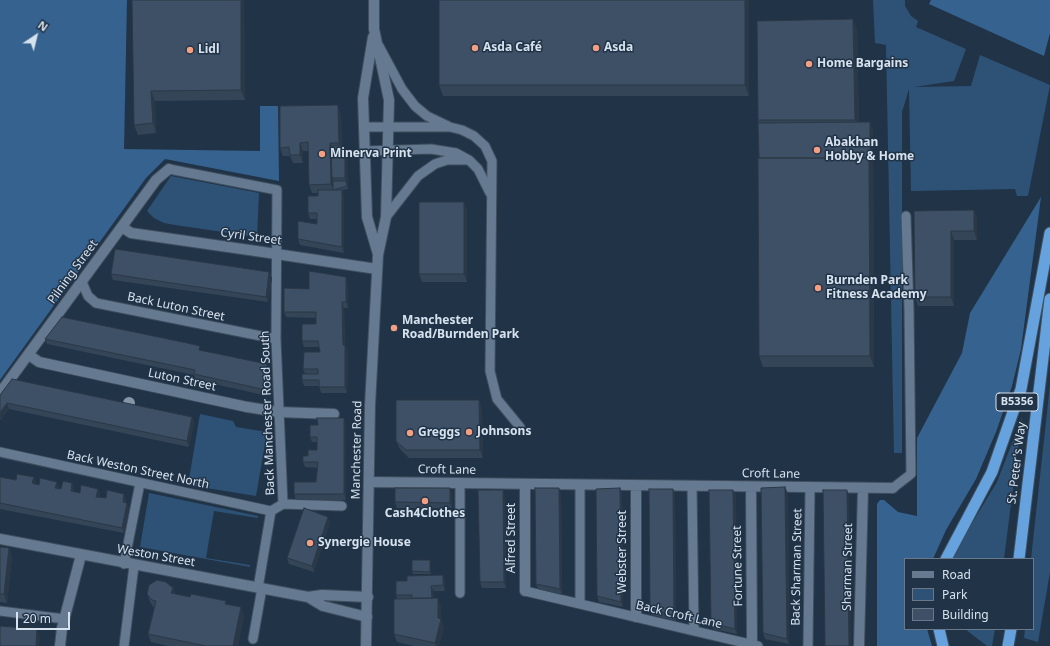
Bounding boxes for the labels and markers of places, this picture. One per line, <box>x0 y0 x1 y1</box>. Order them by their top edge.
place label: Asda Café <box>483 41 542 55</box>
place label: Asda <box>604 41 633 55</box>
place label: Lidl <box>198 43 219 57</box>
marker: Asda Café <box>470 43 480 53</box>
marker: Asda <box>591 43 601 53</box>
marker: Lidl <box>185 45 195 55</box>
place label: Home Bargains <box>817 57 908 71</box>
marker: Home Bargains <box>804 59 814 69</box>
place label: Abakhan Hobby & Home <box>825 136 914 164</box>
marker: Abakhan Hobby & Home <box>812 145 822 155</box>
place label: Minerva Print <box>330 147 412 161</box>
marker: Minerva Print <box>317 149 327 159</box>
place label: Burnden Park Fitness Academy <box>826 274 926 302</box>
marker: Burnden Park Fitness Academy <box>813 283 823 293</box>
place label: Manchester Road/Burnden Park <box>402 314 519 342</box>
marker: Manchester Road/Burnden Park <box>389 323 399 333</box>
place label: Johnsons <box>477 425 531 439</box>
place label: Greggs <box>418 426 460 440</box>
marker: Johnsons <box>464 427 474 437</box>
marker: Greggs <box>405 428 415 438</box>
marker: Cash4Clothes <box>420 496 430 506</box>
place label: Cash4Clothes <box>385 507 465 521</box>
place label: Synergie House <box>318 536 411 550</box>
marker: Synergie House <box>305 538 315 548</box>

